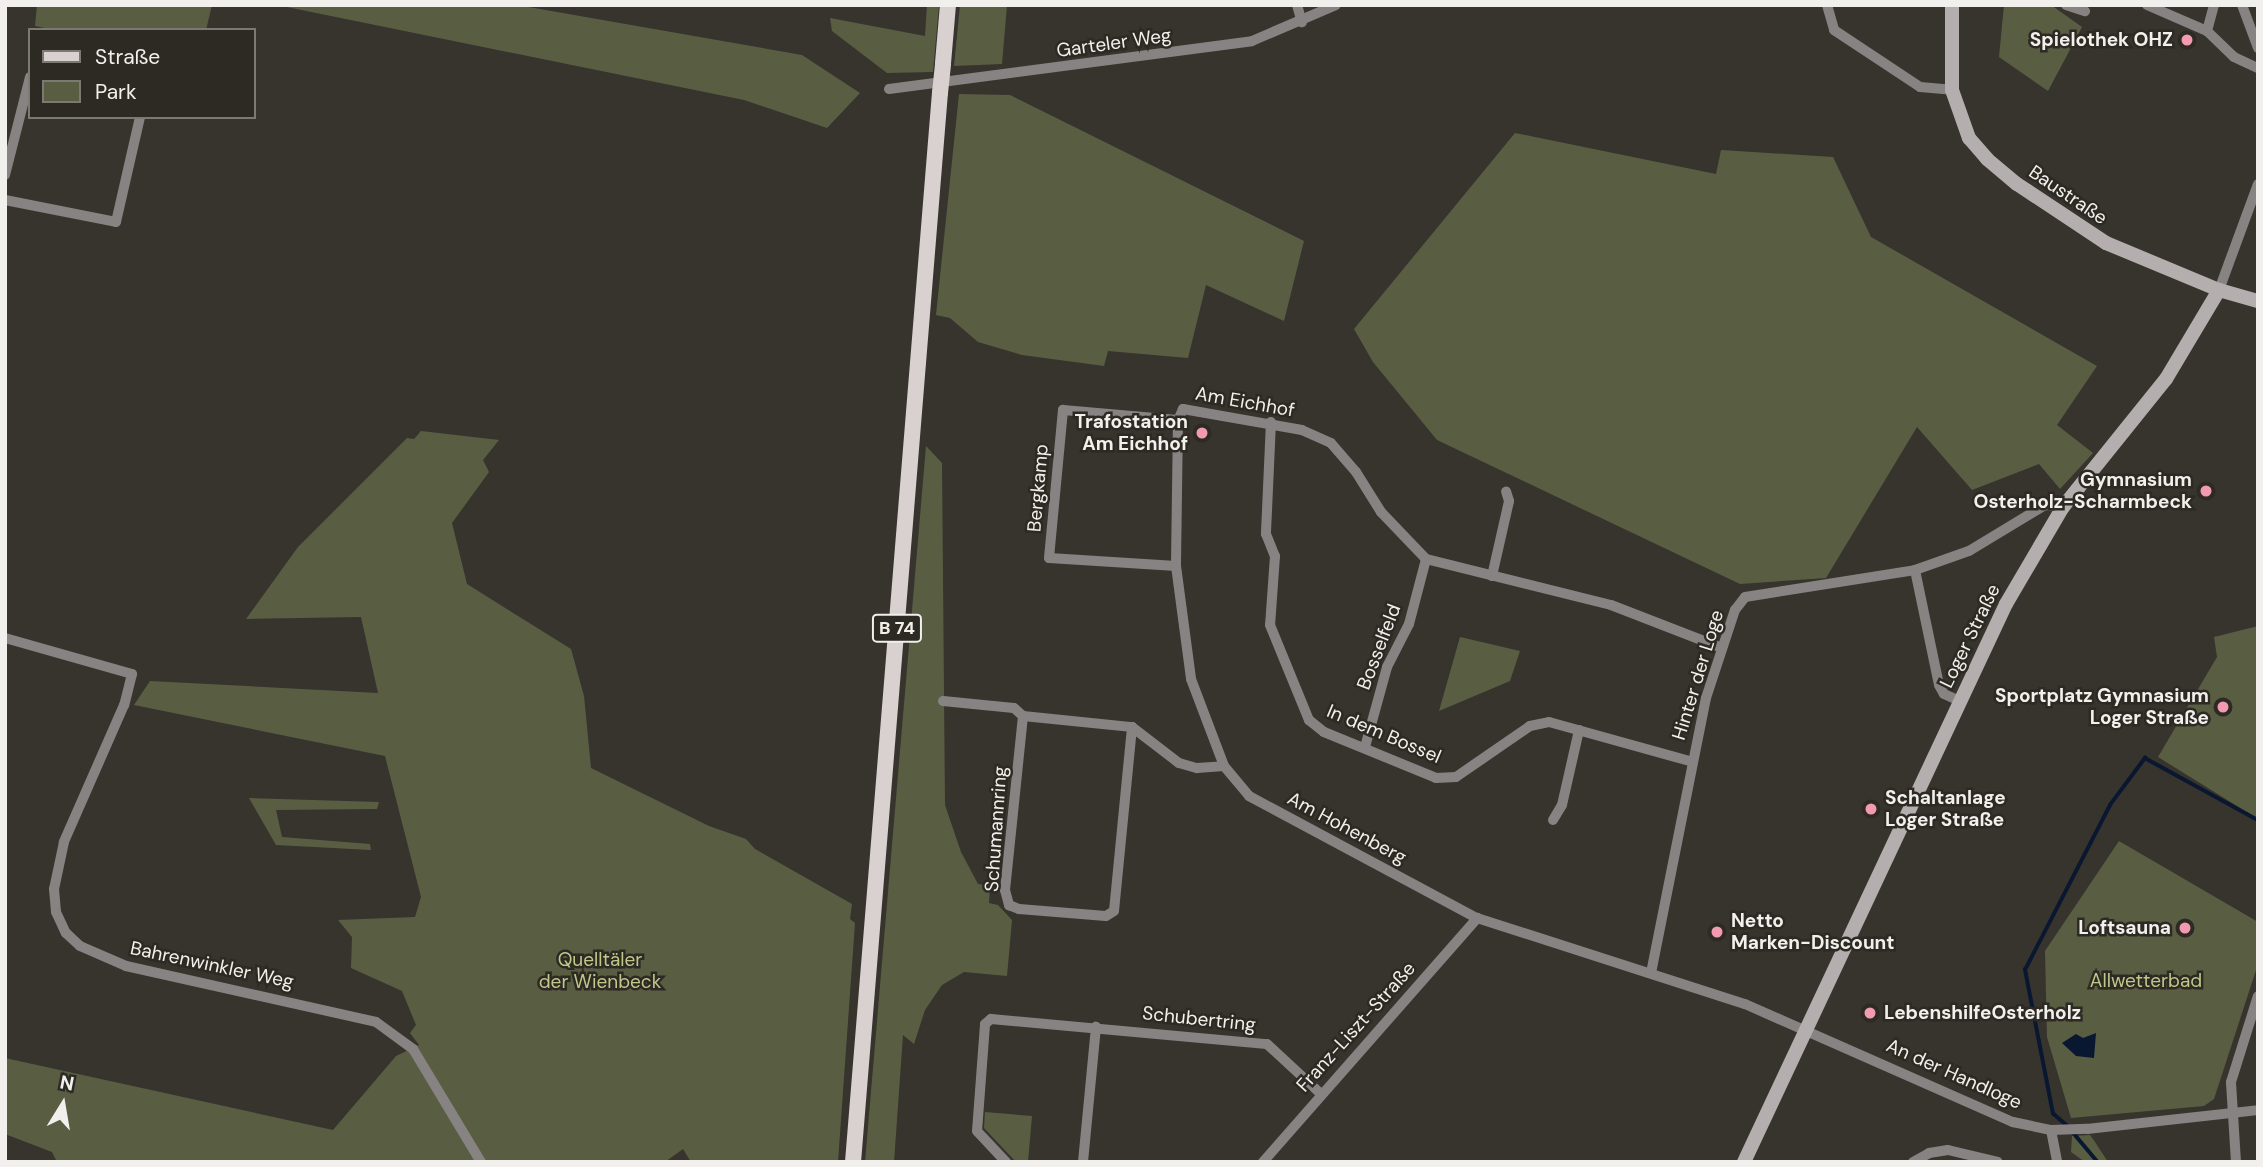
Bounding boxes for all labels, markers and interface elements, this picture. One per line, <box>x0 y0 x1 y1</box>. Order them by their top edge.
street label: Garteler Weg <box>1055 24 1173 62</box>
legend <box>28 28 256 119</box>
place label: Spielothek OHZ <box>2030 29 2173 51</box>
marker: Spielothek OHZ <box>2179 32 2195 48</box>
text: Straße <box>95 43 160 71</box>
text: Park <box>95 78 136 106</box>
street label: Baustraße <box>2024 160 2112 230</box>
street label: Am Eichhof <box>1194 382 1296 422</box>
place label: Trafostation Am Eichhof <box>1075 411 1188 455</box>
marker: Trafostation Am Eichhof <box>1194 425 1210 441</box>
street label: Bergkamp <box>1023 443 1053 533</box>
place label: Gymnasium Osterholz-Scharmbeck <box>1973 469 2192 513</box>
marker: Gymnasium Osterholz-Scharmbeck <box>2198 483 2214 499</box>
street label: Loger Straße <box>1935 580 2005 692</box>
street label: Bosselfeld <box>1352 601 1406 693</box>
street label: Hinter der Loge <box>1667 607 1729 743</box>
road number: B 74 <box>871 614 923 642</box>
place label: Sportplatz Gymnasium Loger Straße <box>1995 685 2209 729</box>
marker: Sportplatz Gymnasium Loger Straße <box>2215 699 2231 715</box>
street label: In dem Bossel <box>1323 700 1445 768</box>
street label: Schumannring <box>980 765 1012 893</box>
street label: Am Hohenberg <box>1284 787 1410 869</box>
place label: Schaltanlage Loger Straße <box>1885 787 2006 831</box>
marker: Schaltanlage Loger Straße <box>1863 801 1879 817</box>
place label: Netto Marken-Discount <box>1731 910 1895 954</box>
place label: Loftsauna <box>2078 917 2171 939</box>
marker: Loftsauna <box>2177 920 2193 936</box>
marker: Netto Marken-Discount <box>1709 924 1725 940</box>
street label: Bahrenwinkler Weg <box>128 937 296 993</box>
park label: Quelltäler der Wienbeck <box>539 949 661 993</box>
street label: Franz-Liszt-Straße <box>1292 957 1420 1097</box>
park label: Allwetterbad <box>2090 970 2202 992</box>
street label: Schubertring <box>1141 1002 1257 1036</box>
place label: LebenshilfeOsterholz <box>1884 1002 2081 1024</box>
marker: LebenshilfeOsterholz <box>1862 1005 1878 1021</box>
street label: An der Handloge <box>1883 1034 2025 1114</box>
north arrow <box>28 1069 98 1139</box>
text: N <box>58 1069 76 1096</box>

